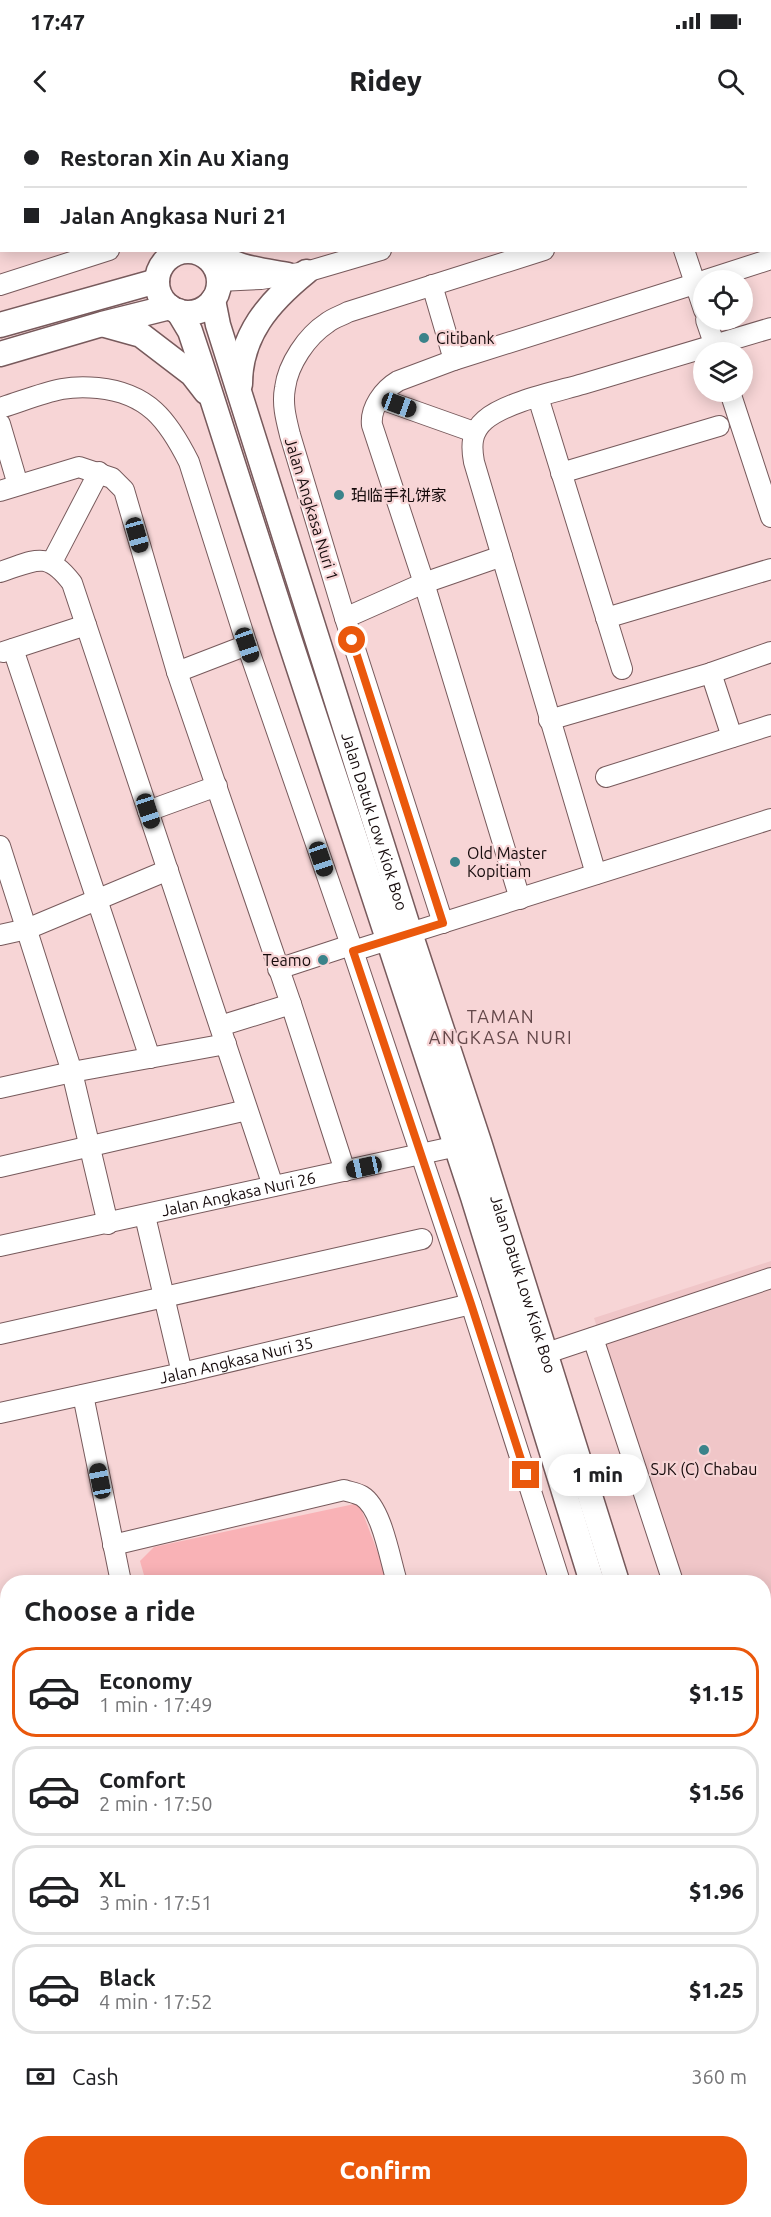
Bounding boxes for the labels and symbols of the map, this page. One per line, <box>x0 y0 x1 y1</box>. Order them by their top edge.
place label: Citibank <box>436 329 495 347</box>
marker: Citibank <box>417 331 431 345</box>
car <box>379 390 419 420</box>
street label: Jalan Angkasa Nuri 1 <box>282 435 342 583</box>
place label: 珀临手礼饼家 <box>351 486 447 504</box>
marker: 珀临手礼饼家 <box>332 488 346 502</box>
car <box>123 515 151 555</box>
car <box>233 625 261 665</box>
route start <box>338 626 365 653</box>
street label: Jalan Datuk Low Kiok Boo <box>338 730 411 913</box>
car <box>134 791 162 831</box>
car <box>307 839 335 879</box>
place label: Old Master Kopitiam <box>467 844 547 880</box>
marker: Old Master Kopitiam <box>448 855 462 869</box>
place label: Teamo <box>263 951 311 969</box>
marker: Teamo <box>316 953 330 967</box>
district label: TAMAN ANGKASA NURI <box>429 1006 573 1047</box>
car <box>345 1154 383 1180</box>
street label: Jalan Angkasa Nuri 26 <box>159 1168 317 1219</box>
street label: Jalan Datuk Low Kiok Boo <box>487 1193 560 1375</box>
street label: Jalan Angkasa Nuri 35 <box>157 1333 315 1387</box>
marker: SJK (C) Chabau <box>697 1443 711 1457</box>
callout: 1 min <box>547 1454 646 1496</box>
place label: SJK (C) Chabau <box>651 1460 757 1479</box>
route end <box>512 1461 539 1488</box>
car <box>88 1462 112 1500</box>

